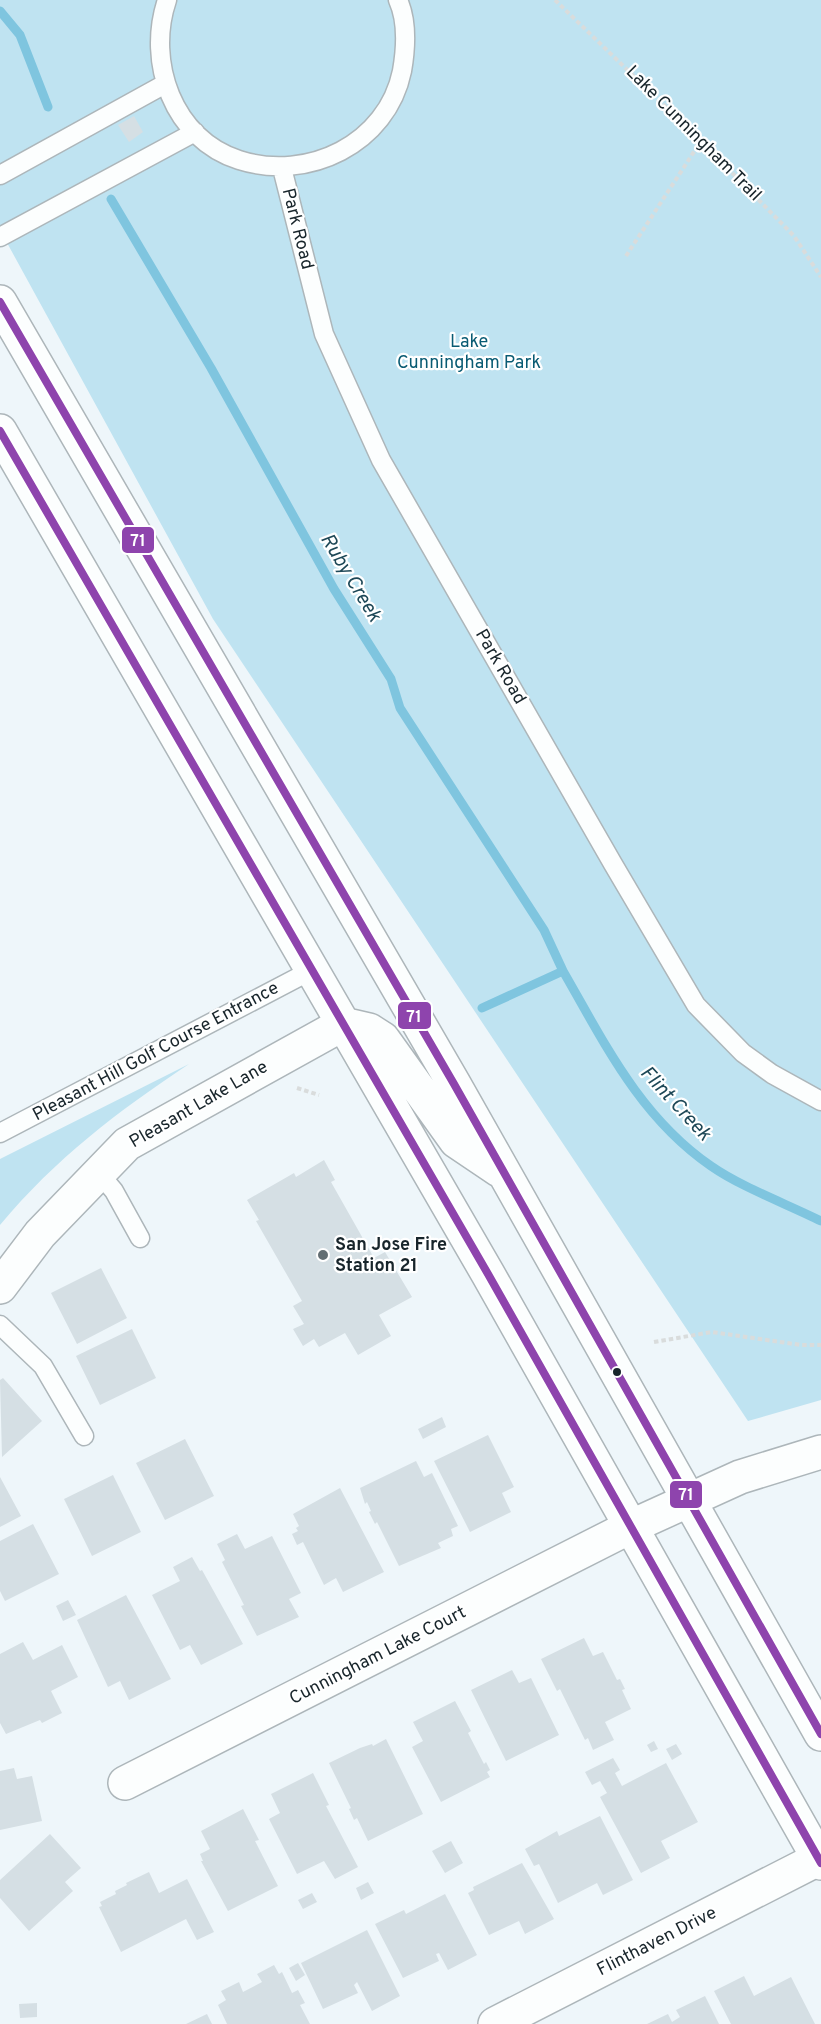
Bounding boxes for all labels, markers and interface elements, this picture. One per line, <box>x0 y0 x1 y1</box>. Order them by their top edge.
street label: Lake Cunningham Trail <box>620 61 766 207</box>
street label: Park Road <box>276 186 318 272</box>
park label: Lake Cunningham Park <box>397 331 541 375</box>
line badge: 71 <box>121 526 155 554</box>
water label: Ruby Creek <box>313 529 387 628</box>
text: 71 <box>130 532 146 552</box>
street label: Park Road <box>469 625 531 709</box>
street label: Pleasant Hill Golf Course Entrance <box>29 977 283 1127</box>
line badge: 71 <box>397 1001 432 1030</box>
text: 71 <box>406 1008 422 1028</box>
street label: Pleasant Lake Lane <box>126 1056 272 1154</box>
water label: Flint Creek <box>634 1061 717 1148</box>
place label: San Jose Fire Station 21 <box>335 1234 447 1278</box>
marker: San Jose Fire Station 21 <box>316 1248 330 1262</box>
unlabelled marker <box>611 1366 623 1378</box>
line badge: 71 <box>669 1480 703 1509</box>
text: 71 <box>678 1486 694 1506</box>
street label: Cunningham Lake Court <box>286 1601 470 1711</box>
street label: Flinthaven Drive <box>593 1902 721 1982</box>

